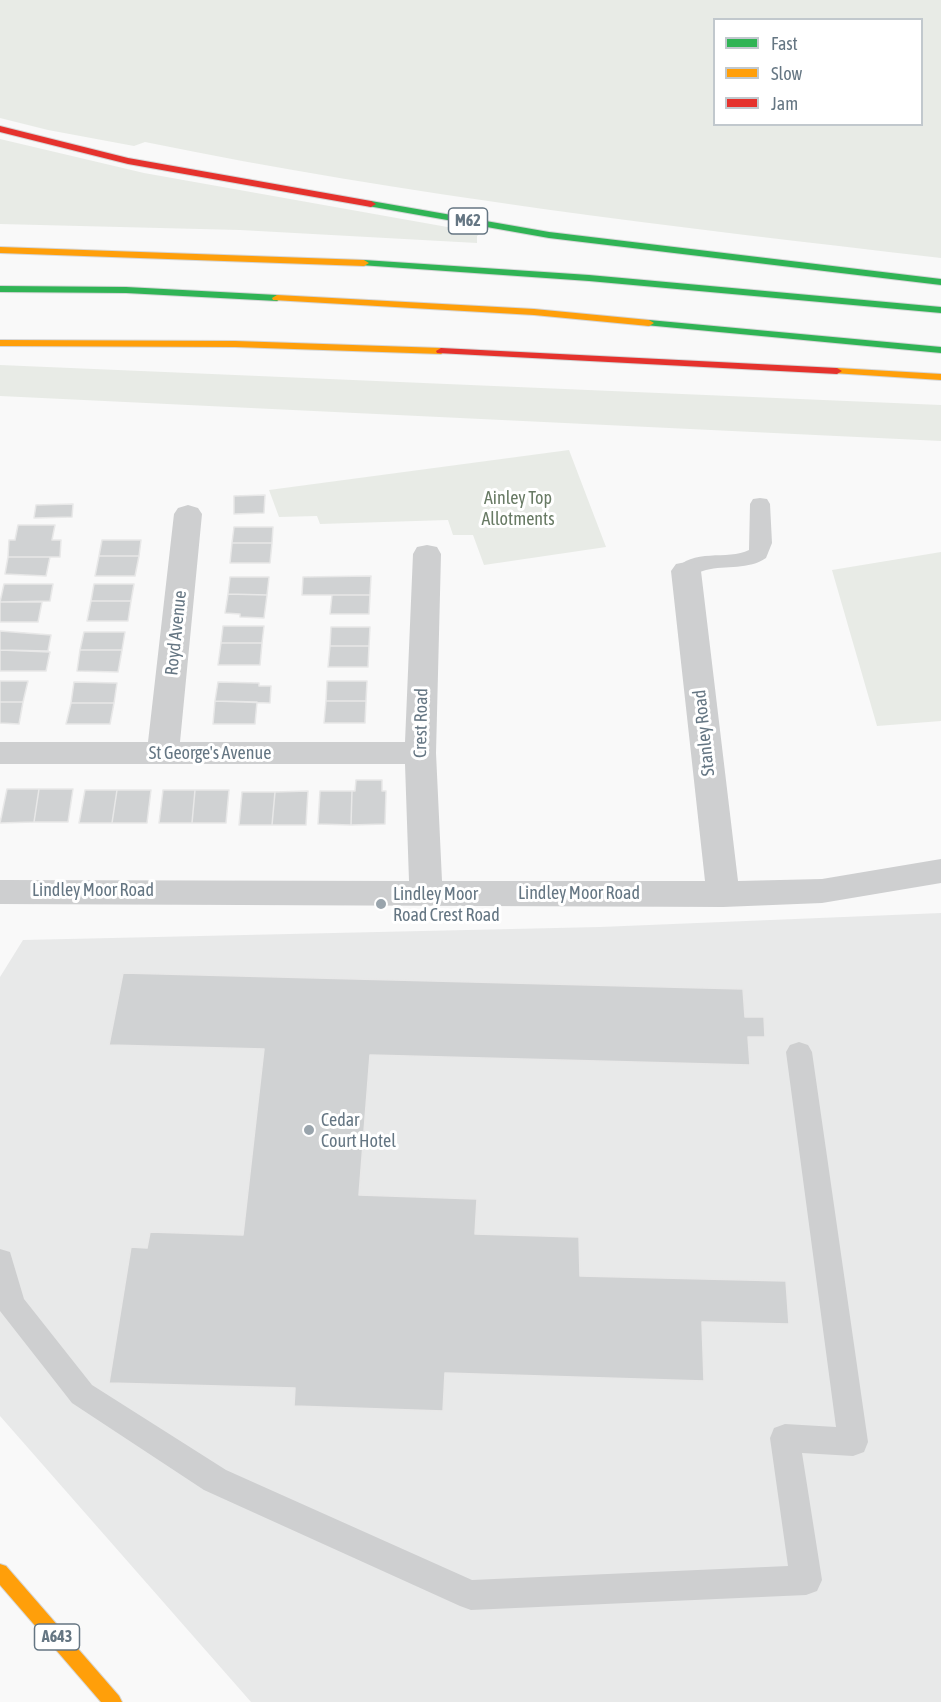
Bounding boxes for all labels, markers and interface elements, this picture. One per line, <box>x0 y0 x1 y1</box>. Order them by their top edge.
legend <box>713 18 923 126</box>
text: Fast <box>771 33 798 54</box>
text: Slow <box>771 63 802 84</box>
text: Jam <box>771 93 798 114</box>
road number: M62 <box>448 208 488 234</box>
park label: Ainley Top Allotments <box>481 487 555 530</box>
street label: Royd Avenue <box>161 589 191 677</box>
street label: Crest Road <box>410 688 432 758</box>
street label: Stanley Road <box>689 689 719 777</box>
street label: St George's Avenue <box>149 742 271 764</box>
street label: Lindley Moor Road <box>32 879 154 901</box>
street label: Lindley Moor Road <box>518 882 640 904</box>
place label: Lindley Moor Road Crest Road <box>393 883 500 926</box>
marker: Lindley Moor Road Crest Road <box>374 897 388 911</box>
place label: Cedar Court Hotel <box>321 1109 396 1152</box>
marker: Cedar Court Hotel <box>302 1123 316 1137</box>
road number: A643 <box>34 1624 80 1650</box>

